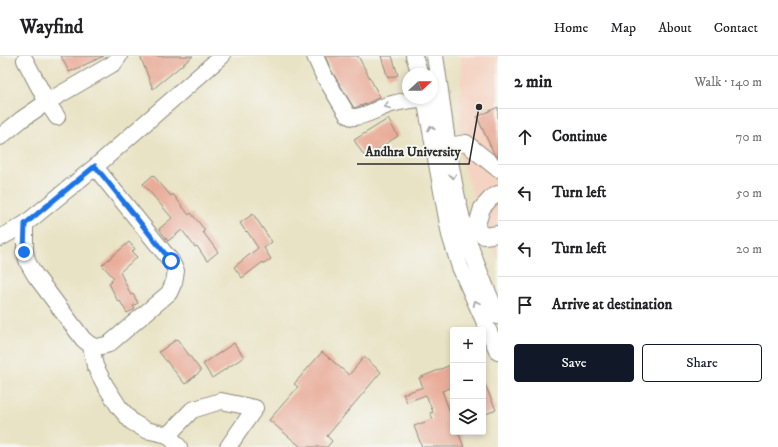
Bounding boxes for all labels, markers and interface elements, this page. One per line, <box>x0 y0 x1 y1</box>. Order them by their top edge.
text: Wayfind <box>20 16 83 39</box>
text: Home <box>554 19 588 37</box>
text: Map <box>610 19 636 37</box>
text: About <box>658 19 692 37</box>
text: Contact <box>714 19 758 37</box>
north arrow <box>402 68 438 104</box>
text: 2 min <box>514 71 552 93</box>
text: Walk · 140 m <box>694 74 762 90</box>
one-way arrow <box>384 101 391 109</box>
one-way arrow <box>427 125 436 131</box>
icon: ahead <box>514 126 536 148</box>
text: Continue <box>552 127 607 146</box>
text: 70 m <box>736 129 762 145</box>
callout: Andhra University <box>357 139 469 164</box>
text: Andhra University <box>364 144 461 161</box>
one-way arrow <box>448 173 457 179</box>
icon: left <box>514 182 536 204</box>
text: Turn left <box>552 183 606 202</box>
text: 50 m <box>736 185 762 201</box>
icon: left <box>514 238 536 260</box>
text: Turn left <box>552 239 606 258</box>
text: 20 m <box>736 241 762 257</box>
route end <box>15 243 33 261</box>
route start <box>162 252 180 270</box>
icon: arrive <box>514 294 536 316</box>
text: Arrive at destination <box>552 295 672 314</box>
one-way arrow <box>473 300 481 308</box>
map controls <box>450 327 486 435</box>
button: + <box>450 327 486 363</box>
button: Save <box>514 344 634 382</box>
button: Share <box>642 344 762 382</box>
button: − <box>450 363 486 399</box>
button: layers <box>450 399 486 435</box>

